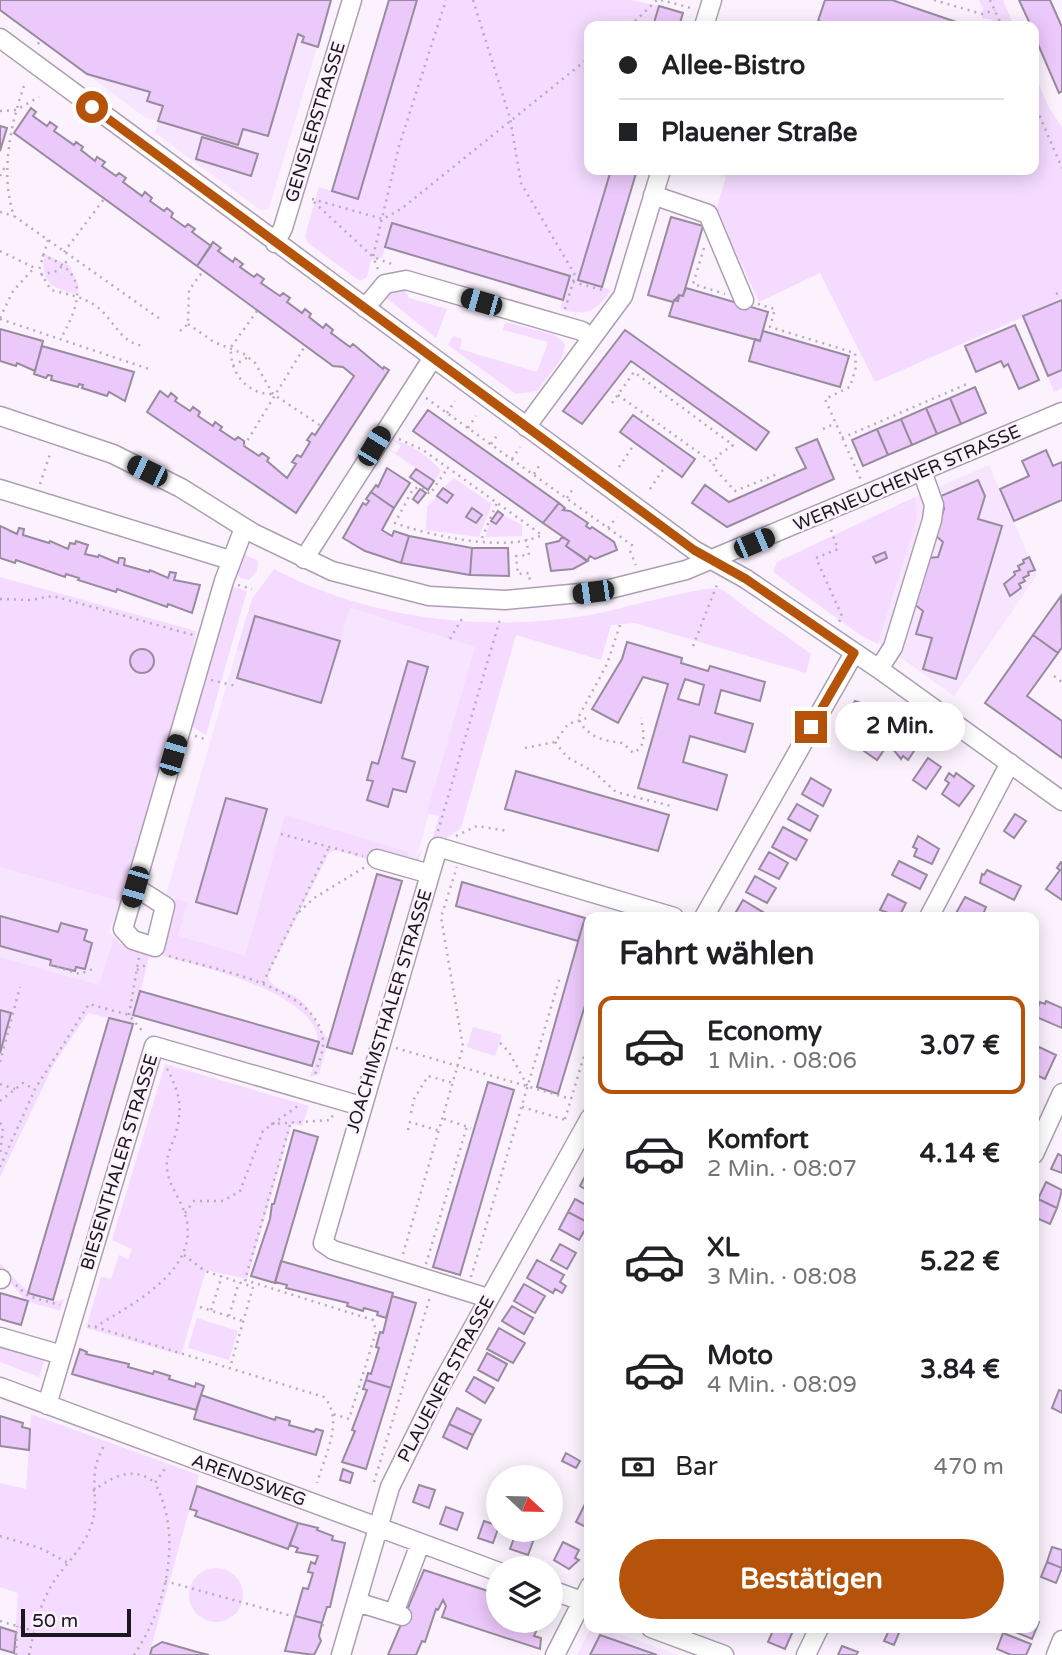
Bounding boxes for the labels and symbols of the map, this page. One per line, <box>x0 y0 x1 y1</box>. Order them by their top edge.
street label: GENSLERSTRASSE <box>280 39 350 205</box>
route start <box>76 91 108 123</box>
car <box>458 286 505 318</box>
street label: WERNEUCHENER STRASSE <box>790 420 1024 536</box>
car <box>355 423 394 469</box>
car <box>124 452 171 490</box>
car <box>731 525 778 561</box>
car <box>571 579 616 605</box>
callout: 2 Min. <box>836 702 965 752</box>
route end <box>795 711 827 743</box>
car <box>158 732 189 778</box>
car <box>120 864 151 910</box>
street label: JOACHIMSTHALER STRASSE <box>341 887 437 1135</box>
street label: BIESENTHALER STRASSE <box>76 1051 162 1273</box>
street label: PLAUENER STRASSE <box>393 1292 499 1466</box>
street label: ARENDSWEG <box>189 1449 309 1511</box>
north arrow <box>486 1465 564 1542</box>
scale bar <box>21 1606 131 1638</box>

